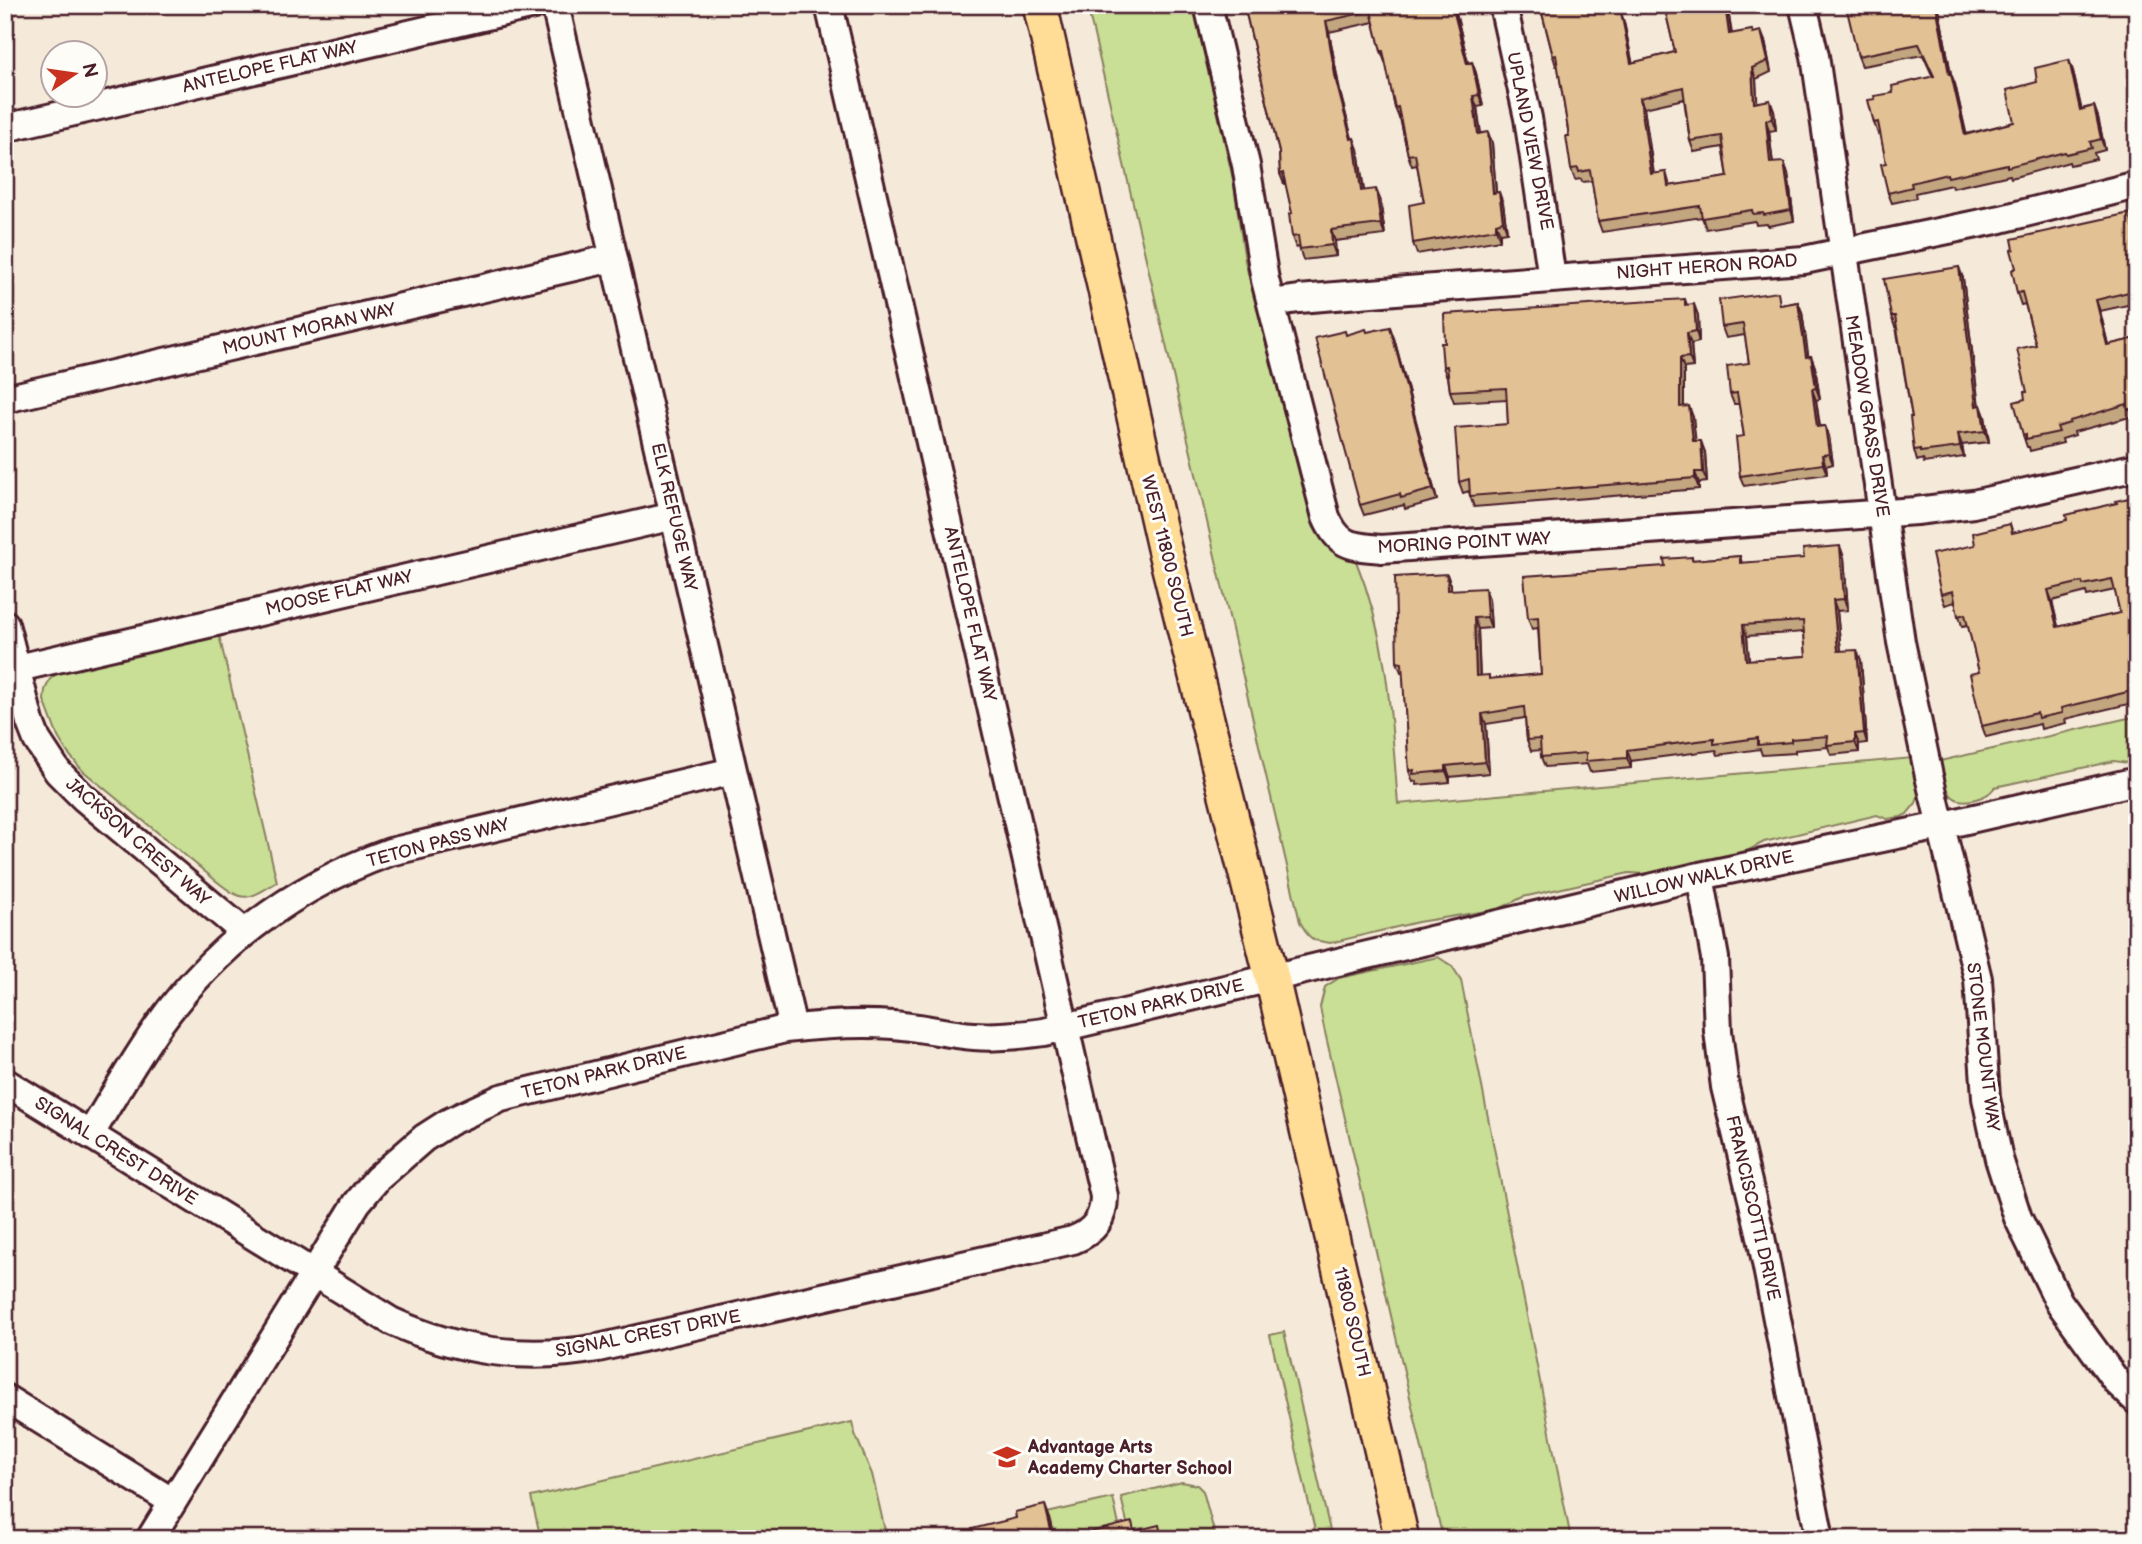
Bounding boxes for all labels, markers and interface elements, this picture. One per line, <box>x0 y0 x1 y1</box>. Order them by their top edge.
street label: ANTELOPE FLAT WAY <box>181 37 360 97</box>
north arrow <box>38 38 108 108</box>
street label: UPLAND VIEW DRIVE <box>1502 50 1558 232</box>
text: N <box>76 61 102 80</box>
street label: NIGHT HERON ROAD <box>1616 250 1798 284</box>
street label: MOUNT MORAN WAY <box>220 299 398 359</box>
street label: MEADOW GRASS DRIVE <box>1841 313 1893 519</box>
street label: ELK REFUGE WAY <box>647 441 701 594</box>
street label: WEST 11800 SOUTH <box>1137 473 1197 639</box>
street label: ANTELOPE FLAT WAY <box>940 525 1000 704</box>
street label: MORING POINT WAY <box>1377 528 1552 558</box>
street label: MOOSE FLAT WAY <box>263 566 415 620</box>
street label: JACKSON CREST WAY <box>62 774 215 911</box>
street label: TETON PASS WAY <box>365 814 512 872</box>
street label: WILLOW WALK DRIVE <box>1612 846 1796 908</box>
street label: STONE MOUNT WAY <box>1962 961 2004 1133</box>
street label: TETON PARK DRIVE <box>1076 975 1246 1033</box>
street label: TETON PARK DRIVE <box>519 1042 689 1104</box>
street label: SIGNAL CREST DRIVE <box>31 1092 201 1210</box>
street label: FRANCISCOTTI DRIVE <box>1721 1113 1785 1303</box>
street label: 11800 SOUTH <box>1329 1265 1375 1379</box>
street label: SIGNAL CREST DRIVE <box>554 1306 742 1362</box>
place label: Advantage Arts Academy Charter School <box>1027 1437 1232 1479</box>
school or university icon: Advantage Arts Academy Charter School <box>992 1442 1022 1472</box>

